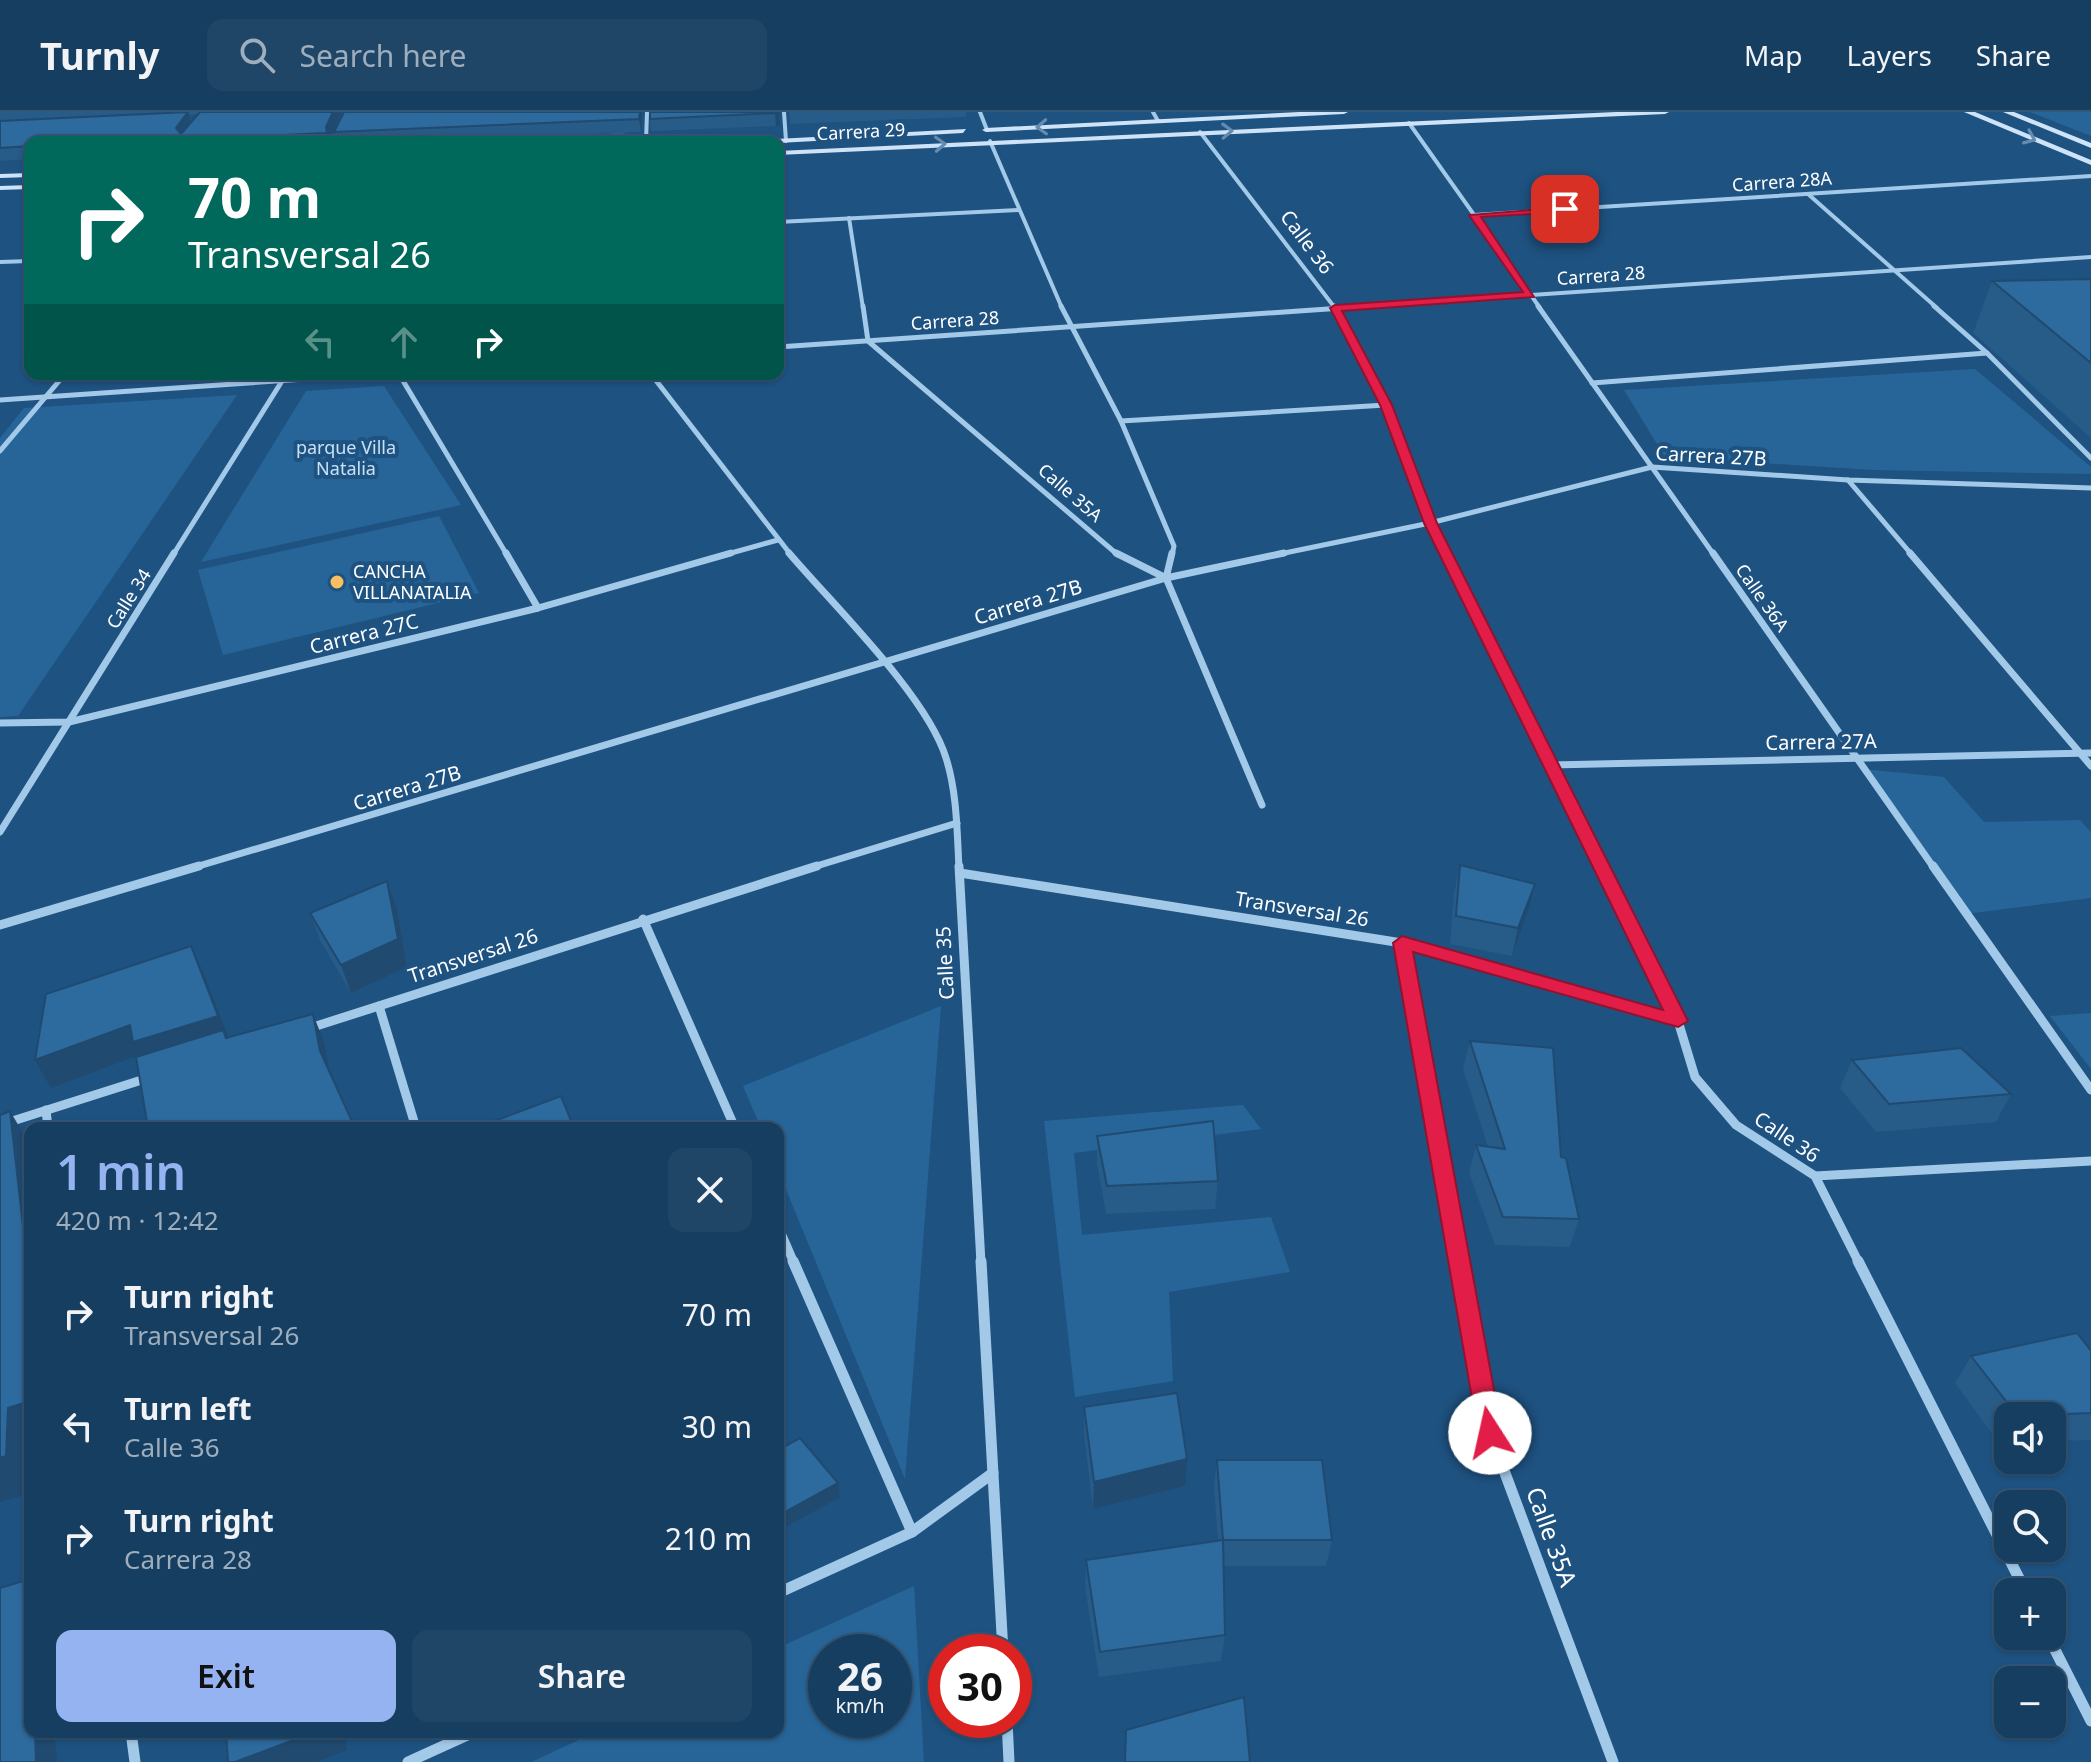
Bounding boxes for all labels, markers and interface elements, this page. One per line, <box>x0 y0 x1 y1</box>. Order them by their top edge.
search box <box>207 19 767 91</box>
text: Turnly <box>40 29 159 81</box>
icon: search <box>235 33 279 77</box>
text: Search here <box>299 35 466 76</box>
text: Map <box>1744 36 1802 74</box>
text: Layers <box>1846 36 1932 74</box>
text: Share <box>1976 36 2051 74</box>
street label: Carrera 29 <box>816 117 906 145</box>
one-way arrow <box>1035 119 1048 136</box>
one-way arrow <box>1221 123 1234 140</box>
one-way arrow <box>2022 128 2036 144</box>
one-way arrow <box>934 136 947 153</box>
text: 70 m <box>188 158 321 234</box>
street label: Carrera 28A <box>1731 166 1833 196</box>
icon: right <box>56 168 160 272</box>
pin <box>1531 175 1599 243</box>
icon: arrive <box>1543 187 1587 231</box>
street label: Calle 36 <box>1274 204 1340 279</box>
text: Transversal 26 <box>188 230 431 279</box>
street label: Carrera 28 <box>1556 260 1646 290</box>
street label: Carrera 28 <box>910 305 1000 335</box>
icon: left <box>298 320 342 364</box>
icon: ahead <box>382 320 426 364</box>
icon: right <box>466 320 510 364</box>
park label: parque Villa Natalia <box>296 435 396 480</box>
street label: Carrera 27B <box>1655 439 1767 472</box>
street label: Calle 35A <box>1033 458 1108 527</box>
place label: CANCHA VILLANATALIA <box>353 559 472 604</box>
street label: Calle 36A <box>1731 559 1795 637</box>
street label: Calle 34 <box>100 564 156 633</box>
street label: Carrera 27B <box>971 572 1085 631</box>
marker: CANCHA VILLANATALIA <box>328 573 346 591</box>
street label: Carrera 27C <box>307 607 421 660</box>
street label: Carrera 27A <box>1765 727 1877 756</box>
street label: Carrera 27B <box>350 758 464 817</box>
street label: Transversal 26 <box>1233 885 1371 932</box>
street label: Transversal 26 <box>405 922 541 989</box>
street label: Calle 35 <box>929 926 960 1000</box>
street label: Calle 36 <box>1749 1105 1825 1168</box>
text: 1 min <box>56 1139 186 1204</box>
button: close <box>668 1148 752 1232</box>
text: 420 m · 12:42 <box>56 1202 219 1238</box>
text: Turn right <box>124 1276 274 1317</box>
icon: right <box>56 1292 100 1336</box>
text: 70 m <box>682 1294 752 1335</box>
text: Transversal 26 <box>124 1317 299 1353</box>
text: Turn left <box>124 1388 252 1429</box>
position arrow <box>1448 1391 1532 1475</box>
map controls <box>1994 1402 2066 1738</box>
button: sound <box>1994 1402 2066 1474</box>
icon: left <box>56 1404 100 1448</box>
text: 30 m <box>682 1406 752 1447</box>
text: Calle 36 <box>124 1429 220 1465</box>
street label: Calle 35A <box>1519 1482 1586 1591</box>
button: search <box>1994 1490 2066 1562</box>
text: Turn right <box>124 1500 274 1541</box>
icon: right <box>56 1516 100 1560</box>
text: 210 m <box>665 1518 752 1559</box>
text: Carrera 28 <box>124 1541 252 1577</box>
button: + <box>1994 1578 2066 1650</box>
button: Exit <box>56 1630 396 1722</box>
button: Share <box>412 1630 752 1722</box>
speed limit sign: 30 <box>928 1634 1032 1738</box>
text: 26 <box>837 1648 883 1703</box>
button: − <box>1994 1666 2066 1738</box>
text: km/h <box>835 1692 885 1719</box>

